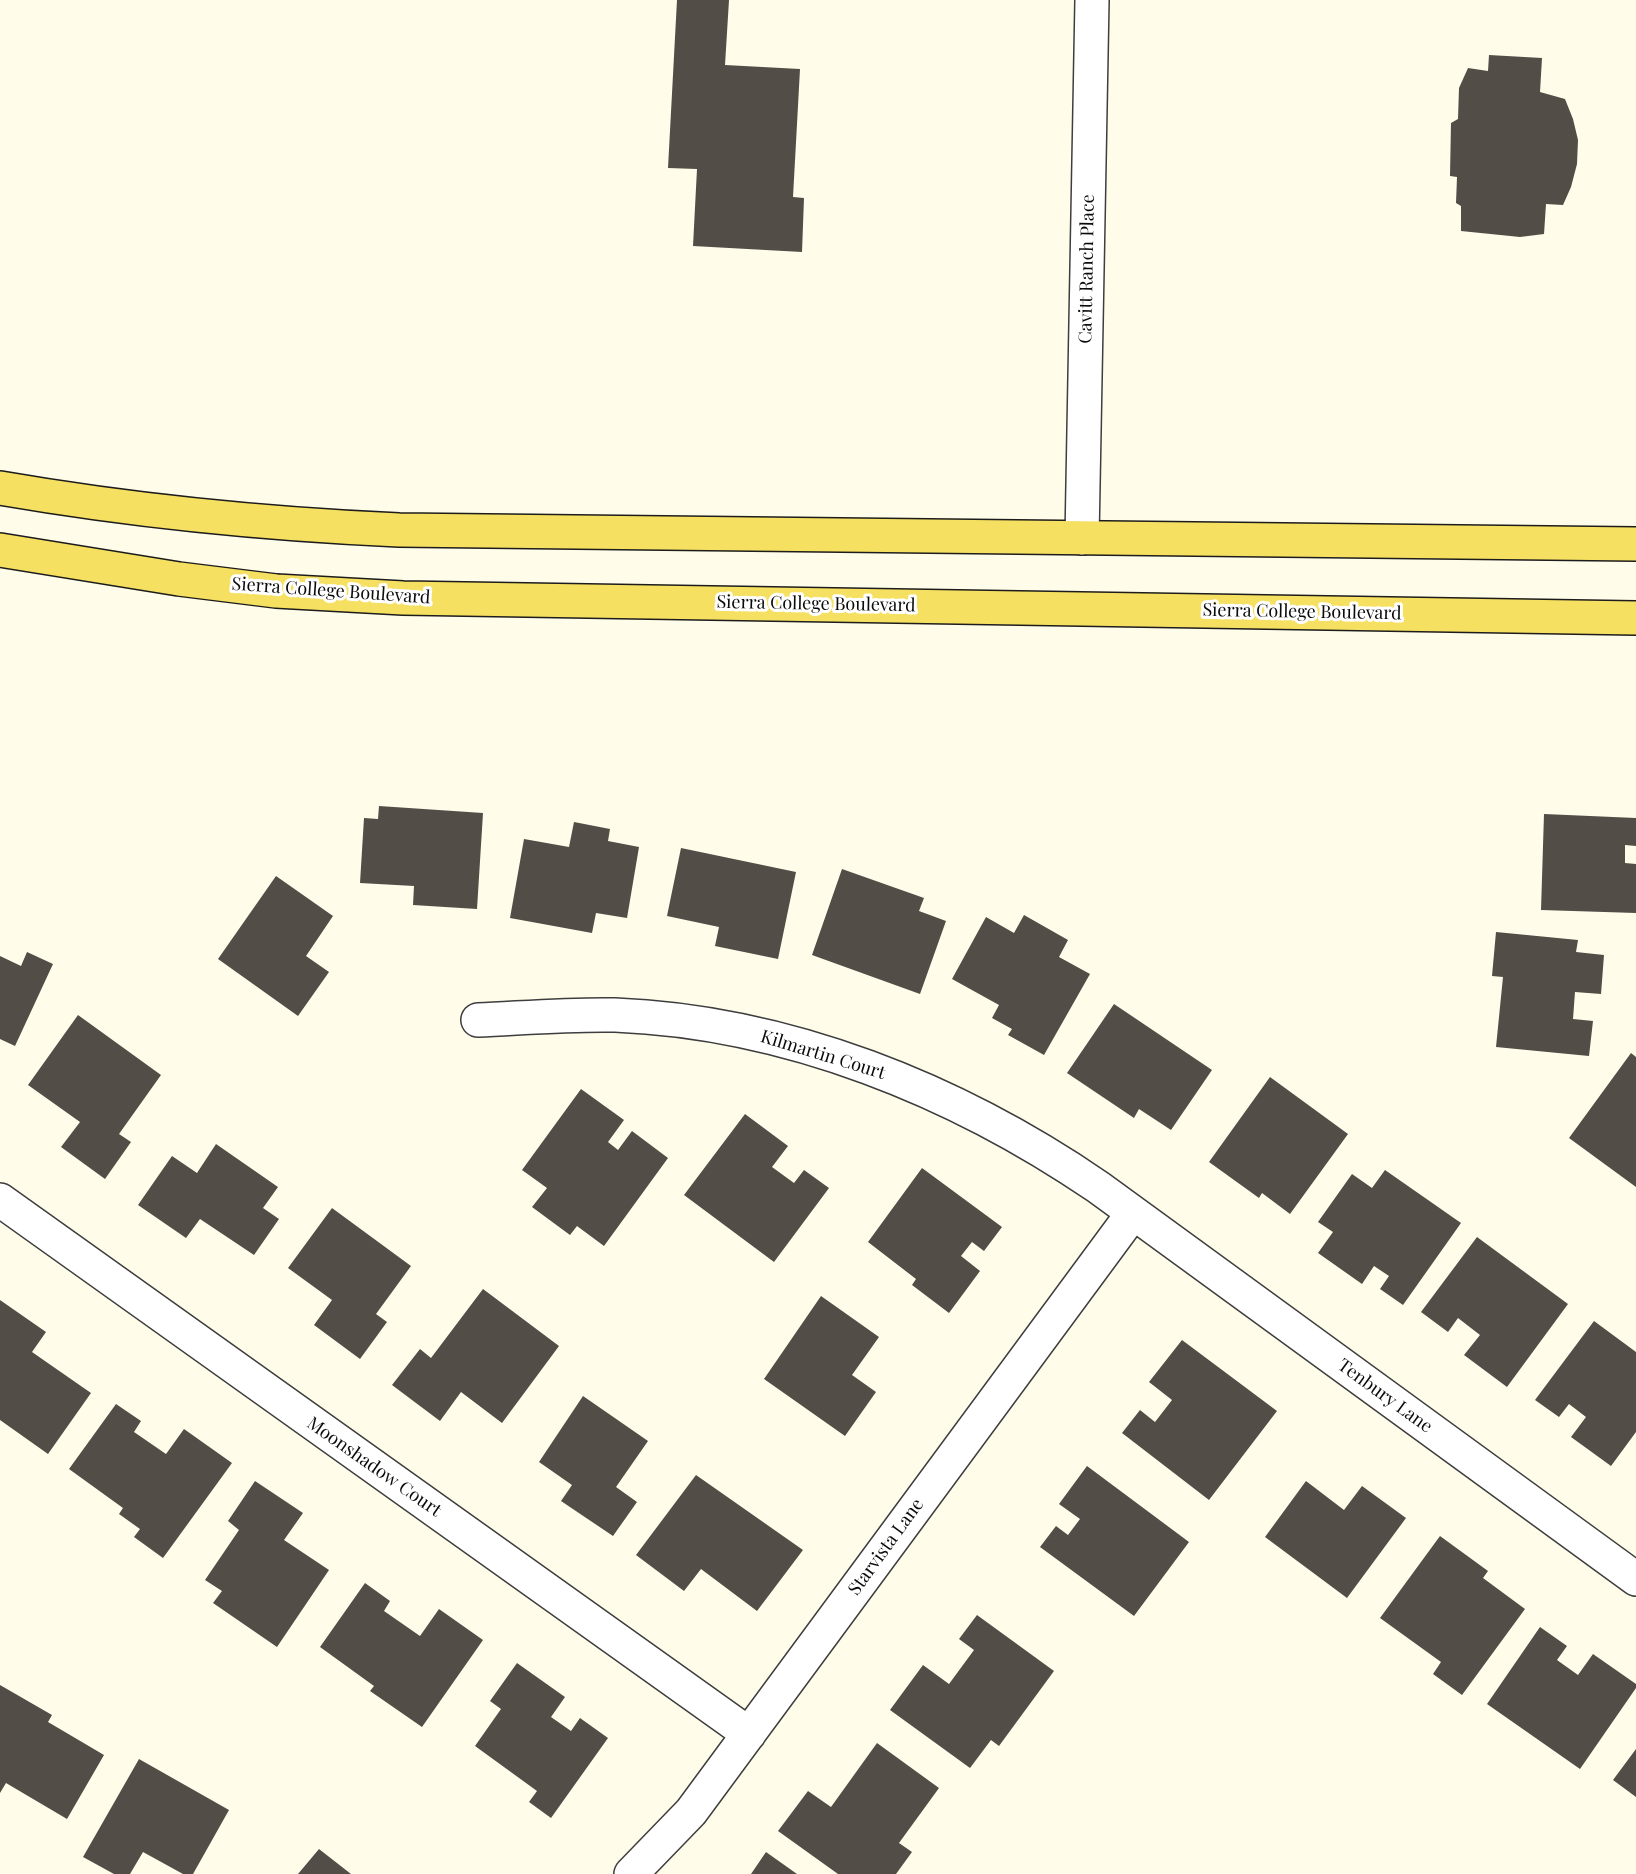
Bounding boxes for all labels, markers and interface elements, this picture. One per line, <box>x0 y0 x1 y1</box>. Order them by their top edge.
street label: Cavitt Ranch Place <box>1075 194 1099 344</box>
street label: Sierra College Boulevard <box>231 573 431 609</box>
street label: Sierra College Boulevard <box>716 591 916 617</box>
street label: Sierra College Boulevard <box>1202 599 1402 625</box>
street label: Kilmartin Court <box>758 1026 888 1084</box>
street label: Tenbury Lane <box>1333 1354 1437 1438</box>
street label: Moonshadow Court <box>303 1413 445 1521</box>
street label: Starvista Lane <box>844 1494 928 1600</box>

